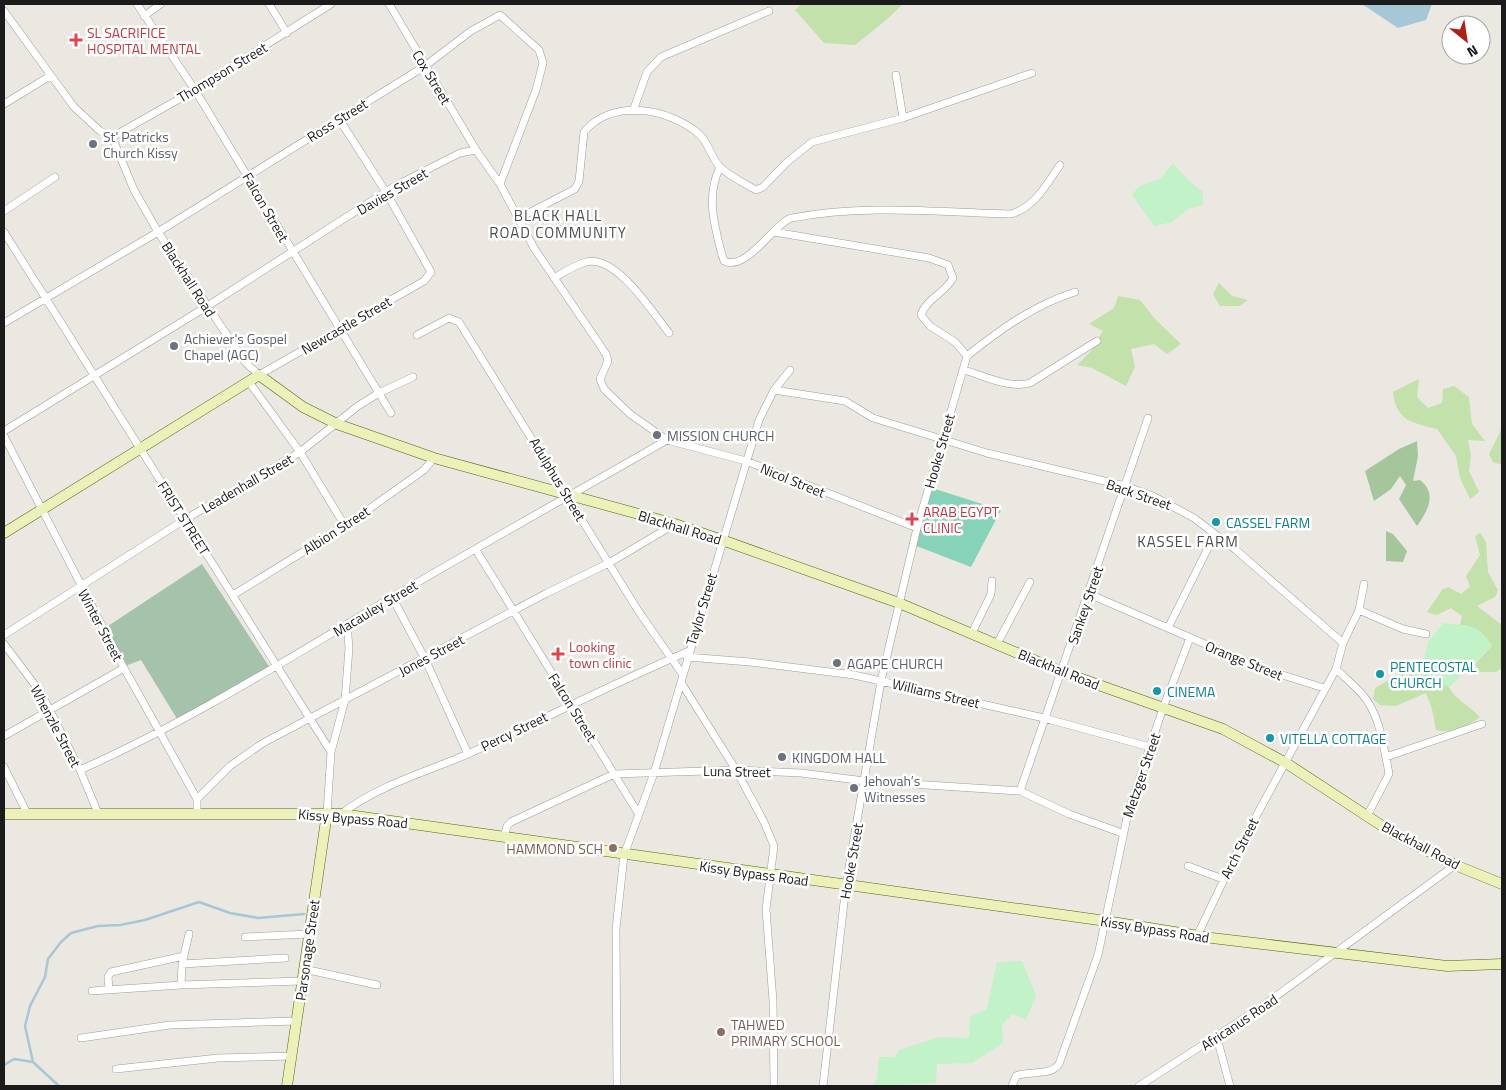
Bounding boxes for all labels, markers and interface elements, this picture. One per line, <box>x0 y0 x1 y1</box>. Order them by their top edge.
north arrow <box>1441 15 1491 65</box>
place label: SL SACRIFICE HOSPITAL MENTAL <box>87 22 201 59</box>
marker: SL SACRIFICE HOSPITAL MENTAL <box>69 33 83 47</box>
street label: Thompson Street <box>173 37 271 107</box>
text: N <box>1463 40 1482 63</box>
street label: Cox Street <box>407 46 457 108</box>
street label: Ross Street <box>303 93 372 147</box>
place label: St' Patricks Church Kissy <box>103 126 178 163</box>
marker: St' Patricks Church Kissy <box>87 138 99 150</box>
street label: Davies Street <box>353 162 431 220</box>
street label: Falcon Street <box>238 168 294 246</box>
district label: BLACK HALL ROAD COMMUNITY <box>489 204 627 244</box>
street label: Blackhall Road <box>157 237 221 321</box>
street label: Newcastle Street <box>297 291 395 359</box>
place label: Achiever's Gospel Chapel (AGC) <box>184 328 287 365</box>
marker: Achiever's Gospel Chapel (AGC) <box>168 340 180 352</box>
street label: Hooke Street <box>918 411 960 491</box>
place label: MISSION CHURCH <box>667 425 774 446</box>
marker: MISSION CHURCH <box>651 429 663 441</box>
street label: Adulphus Street <box>525 433 591 525</box>
street label: Leadenhall Street <box>197 448 297 518</box>
street label: Nicol Street <box>757 457 829 503</box>
street label: Back Street <box>1104 473 1174 515</box>
street label: FRIST STREET <box>153 477 215 560</box>
street label: Albion Street <box>298 500 374 560</box>
place label: ARAB EGYPT CLINIC <box>923 501 1000 538</box>
street label: Blackhall Road <box>636 504 724 550</box>
marker: ARAB EGYPT CLINIC <box>905 512 919 526</box>
place label: CASSEL FARM <box>1226 512 1310 533</box>
marker: CASSEL FARM <box>1210 516 1222 528</box>
district label: KASSEL FARM <box>1137 530 1239 553</box>
street label: Sankey Street <box>1062 563 1108 647</box>
street label: Taylor Street <box>680 570 722 648</box>
street label: Macauley Street <box>329 574 421 642</box>
street label: Winter Street <box>73 585 129 665</box>
street label: Jones Street <box>394 629 468 681</box>
street label: Orange Street <box>1202 635 1286 685</box>
place label: Looking town clinic <box>569 636 632 673</box>
street label: Blackhall Road <box>1015 643 1103 695</box>
marker: Looking town clinic <box>551 647 565 661</box>
place label: AGAPE CHURCH <box>847 653 943 674</box>
place label: PENTECOSTAL CHURCH <box>1390 656 1477 693</box>
marker: AGAPE CHURCH <box>831 657 843 669</box>
marker: PENTECOSTAL CHURCH <box>1374 668 1386 680</box>
street label: Falcon Street <box>544 669 602 745</box>
street label: Williams Street <box>890 673 982 713</box>
street label: Whenzle Street <box>26 681 87 771</box>
place label: CINEMA <box>1167 681 1216 702</box>
marker: CINEMA <box>1151 685 1163 697</box>
street label: Percy Street <box>477 706 551 756</box>
place label: VITELLA COTTAGE <box>1280 728 1387 749</box>
street label: Metzger Street <box>1117 730 1165 820</box>
marker: VITELLA COTTAGE <box>1264 732 1276 744</box>
place label: KINGDOM HALL <box>792 747 886 768</box>
marker: KINGDOM HALL <box>776 751 788 763</box>
street label: Luna Street <box>703 760 771 782</box>
place label: Jehovah’s Witnesses <box>864 770 926 807</box>
marker: Jehovah’s Witnesses <box>848 782 860 794</box>
street label: Kissy Bypass Road <box>297 803 409 833</box>
street label: Arch Street <box>1215 814 1263 882</box>
street label: Blackhall Road <box>1378 816 1464 874</box>
street label: Hooke Street <box>834 821 868 901</box>
place label: HAMMOND SCH <box>506 838 603 859</box>
marker: HAMMOND SCH <box>607 842 619 854</box>
street label: Kissy Bypass Road <box>698 855 810 891</box>
street label: Parsonage Street <box>290 898 325 1002</box>
street label: Kissy Bypass Road <box>1099 910 1211 948</box>
street label: Africanus Road <box>1196 988 1282 1056</box>
place label: TAHWED PRIMARY SCHOOL <box>731 1014 841 1051</box>
marker: TAHWED PRIMARY SCHOOL <box>715 1026 727 1038</box>

